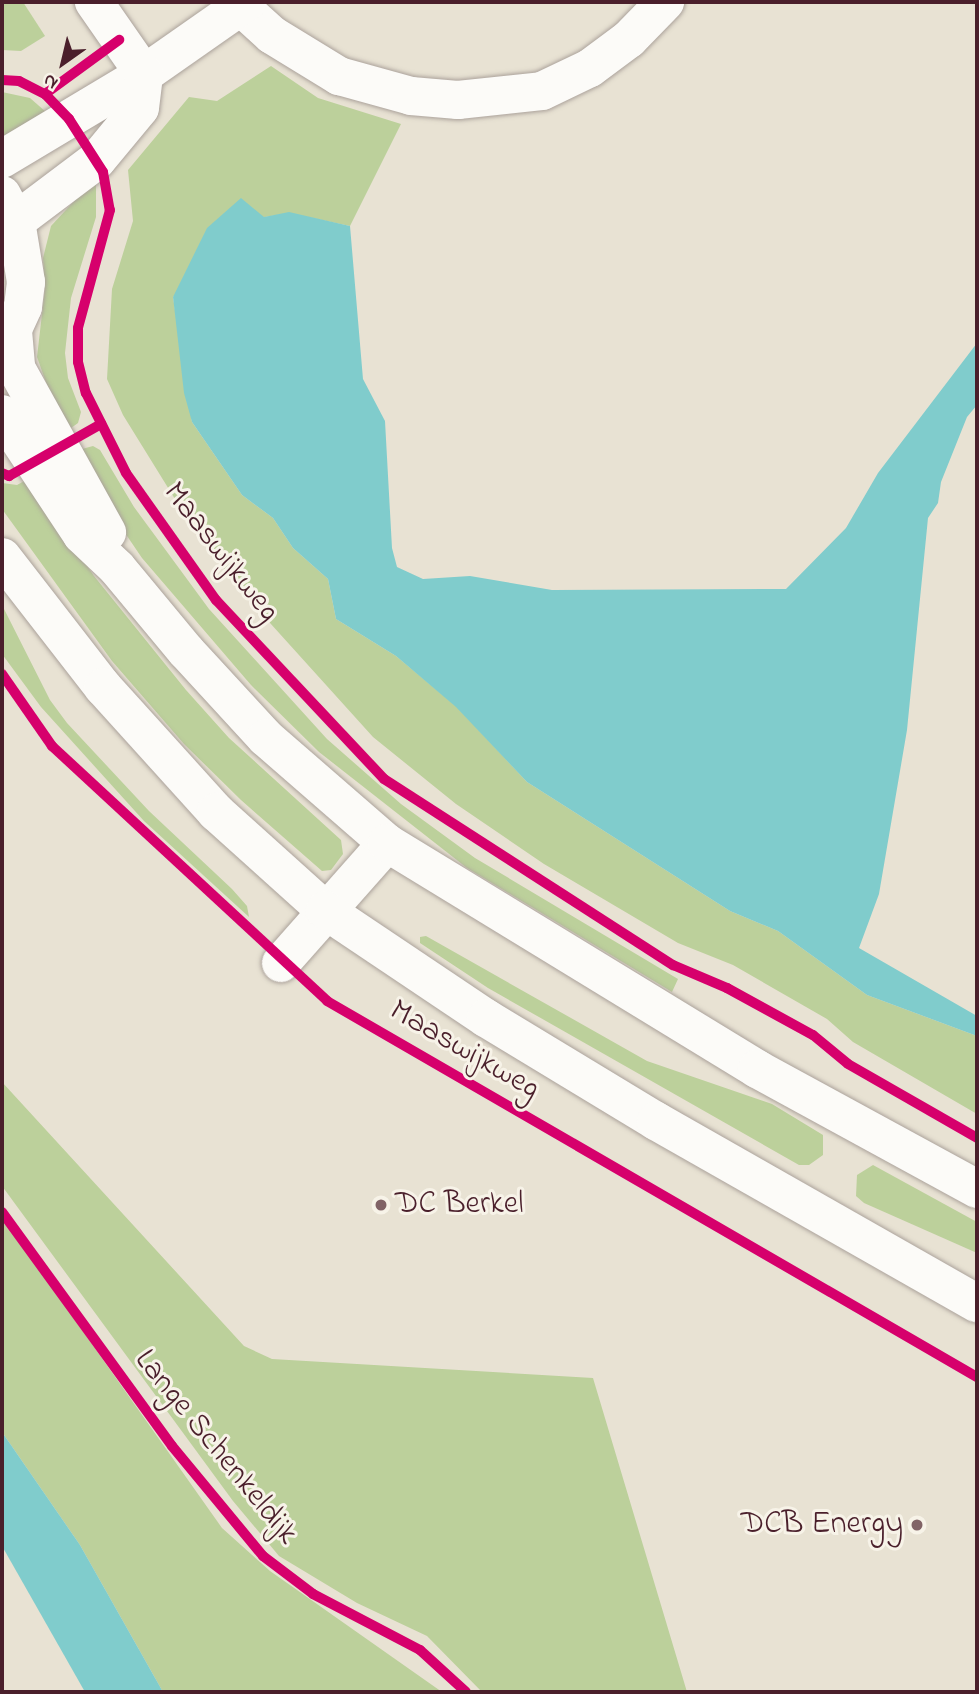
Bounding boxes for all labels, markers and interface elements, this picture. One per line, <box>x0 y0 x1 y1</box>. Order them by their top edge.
north arrow <box>28 28 98 98</box>
text: N <box>38 66 64 96</box>
street label: Maaswijkweg <box>153 475 287 631</box>
street label: Maaswijkweg <box>382 993 546 1109</box>
place label: DC Berkel <box>395 1186 524 1224</box>
marker: DC Berkel <box>373 1197 389 1213</box>
street label: Lange Schenkeldijk <box>125 1343 305 1553</box>
place label: DCB Energy <box>741 1506 903 1544</box>
marker: DCB Energy <box>909 1517 925 1533</box>

